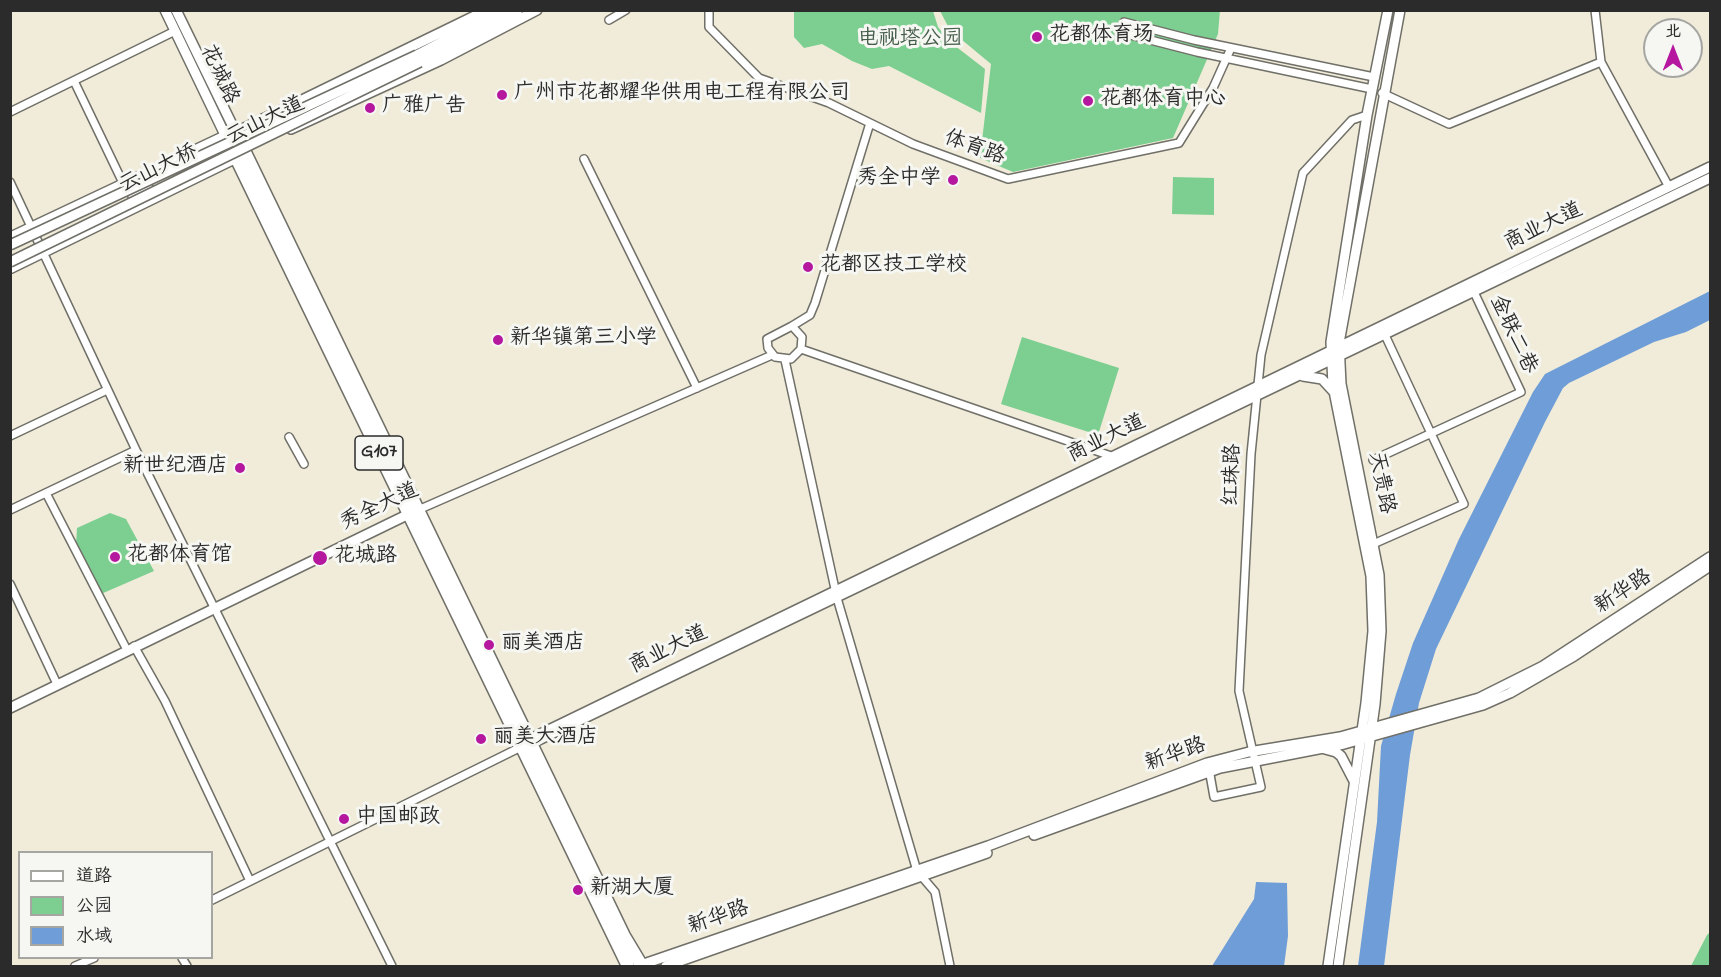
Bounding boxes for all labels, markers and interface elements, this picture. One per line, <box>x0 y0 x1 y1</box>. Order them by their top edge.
north arrow <box>1643 18 1703 78</box>
text: 北 <box>1665 20 1681 44</box>
place label: 花都体育场 <box>1049 24 1154 50</box>
park label: 电视塔公园 <box>858 28 962 54</box>
marker: 花都体育场 <box>1030 30 1044 44</box>
street label: 花城路 <box>193 41 243 109</box>
place label: 广州市花都耀华供用电工程有限公司 <box>514 82 850 108</box>
marker: 广州市花都耀华供用电工程有限公司 <box>495 88 509 102</box>
place label: 花都体育中心 <box>1100 88 1226 114</box>
street label: 云山大道 <box>223 92 309 152</box>
marker: 花都体育中心 <box>1081 94 1095 108</box>
place label: 广雅广告 <box>382 95 466 121</box>
marker: 广雅广告 <box>363 101 377 115</box>
street label: 体育路 <box>940 126 1008 172</box>
street label: 云山大桥 <box>116 140 202 200</box>
place label: 秀全中学 <box>857 167 941 193</box>
marker: 秀全中学 <box>946 173 960 187</box>
street label: 商业大道 <box>1501 198 1587 258</box>
place label: 花都区技工学校 <box>820 254 967 280</box>
marker: 花都区技工学校 <box>801 260 815 274</box>
street label: 金联二巷 <box>1483 292 1541 378</box>
place label: 新华镇第三小学 <box>510 327 657 353</box>
marker: 新华镇第三小学 <box>491 333 505 347</box>
street label: 商业大道 <box>1064 410 1150 470</box>
road number: G107 <box>355 436 403 470</box>
street label: 红珠路 <box>1220 443 1248 507</box>
street label: 天贵路 <box>1362 450 1398 516</box>
place label: 新世纪酒店 <box>123 455 228 481</box>
marker: 新世纪酒店 <box>233 461 247 475</box>
street label: 秀全大道 <box>337 479 423 537</box>
place label: 花都体育馆 <box>127 544 232 570</box>
place label: 花城路 <box>334 545 397 571</box>
marker: 花城路 <box>311 549 329 567</box>
marker: 花都体育馆 <box>108 550 122 564</box>
street label: 新华路 <box>1591 565 1657 621</box>
street label: 商业大道 <box>626 621 712 681</box>
place label: 丽美酒店 <box>501 632 585 658</box>
marker: 丽美酒店 <box>482 638 496 652</box>
place label: 丽美大酒店 <box>493 726 598 752</box>
marker: 丽美大酒店 <box>474 732 488 746</box>
street label: 新华路 <box>1142 734 1210 778</box>
place label: 中国邮政 <box>356 806 440 832</box>
marker: 中国邮政 <box>337 812 351 826</box>
legend <box>18 851 213 959</box>
text: 道路 <box>76 864 112 890</box>
place label: 新湖大厦 <box>590 877 674 903</box>
marker: 新湖大厦 <box>571 883 585 897</box>
text: 公园 <box>76 894 112 920</box>
street label: 新华路 <box>685 897 753 941</box>
text: 水域 <box>76 924 112 950</box>

